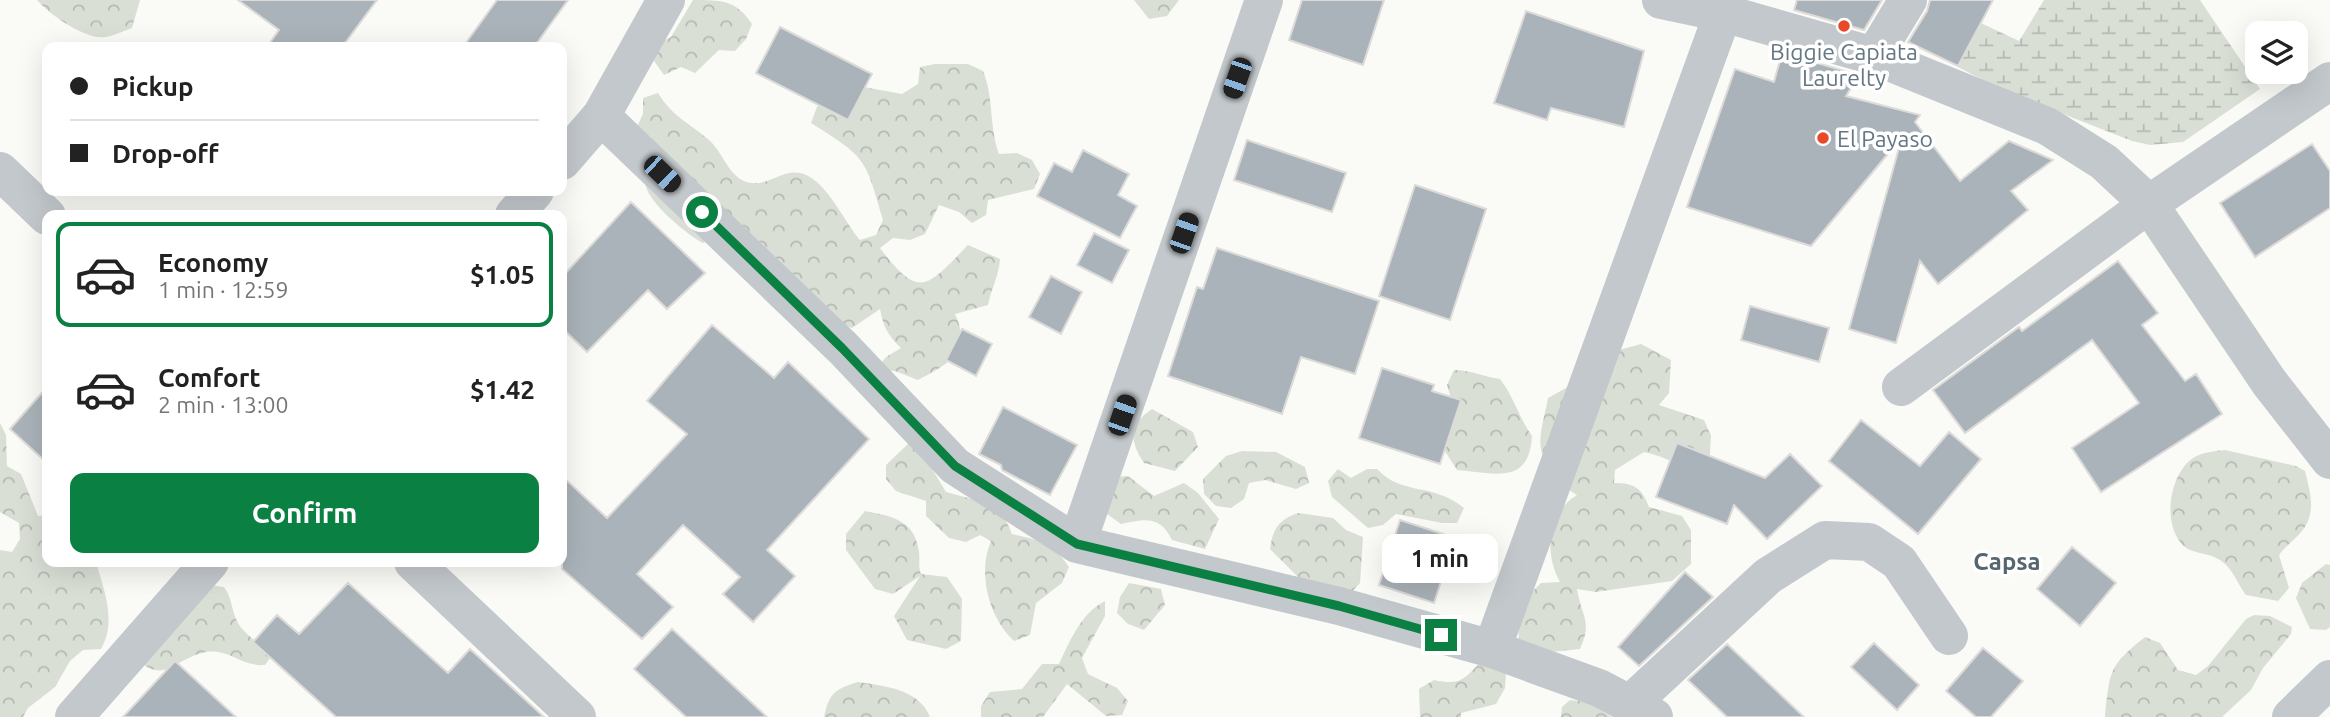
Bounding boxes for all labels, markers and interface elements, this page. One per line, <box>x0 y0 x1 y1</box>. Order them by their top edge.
marker: Biggie Capiata Laurelty <box>1836 18 1852 34</box>
map controls <box>2245 21 2308 84</box>
button: layers <box>2245 21 2308 84</box>
place label: Biggie Capiata Laurelty <box>1770 39 1918 90</box>
car <box>1221 55 1254 101</box>
text: Pickup <box>112 72 194 101</box>
place label: El Payaso <box>1837 126 1933 151</box>
marker: El Payaso <box>1815 130 1831 146</box>
text: Drop-off <box>112 139 219 168</box>
car <box>640 152 685 196</box>
route start <box>686 196 718 228</box>
car <box>1168 210 1201 256</box>
icon: car <box>74 243 137 306</box>
text: Economy <box>158 248 268 277</box>
text: $1.05 <box>470 260 535 289</box>
text: 1 min · 12:59 <box>158 277 289 302</box>
icon: car <box>74 358 137 421</box>
text: Comfort <box>158 363 261 392</box>
text: $1.42 <box>470 375 535 404</box>
text: 2 min · 13:00 <box>158 392 289 417</box>
car <box>1106 392 1139 438</box>
button: Confirm <box>70 473 539 553</box>
callout: 1 min <box>1383 534 1499 582</box>
text: 1 min <box>1411 546 1469 571</box>
district label: Capsa <box>1973 548 2041 575</box>
route end <box>1425 619 1457 651</box>

